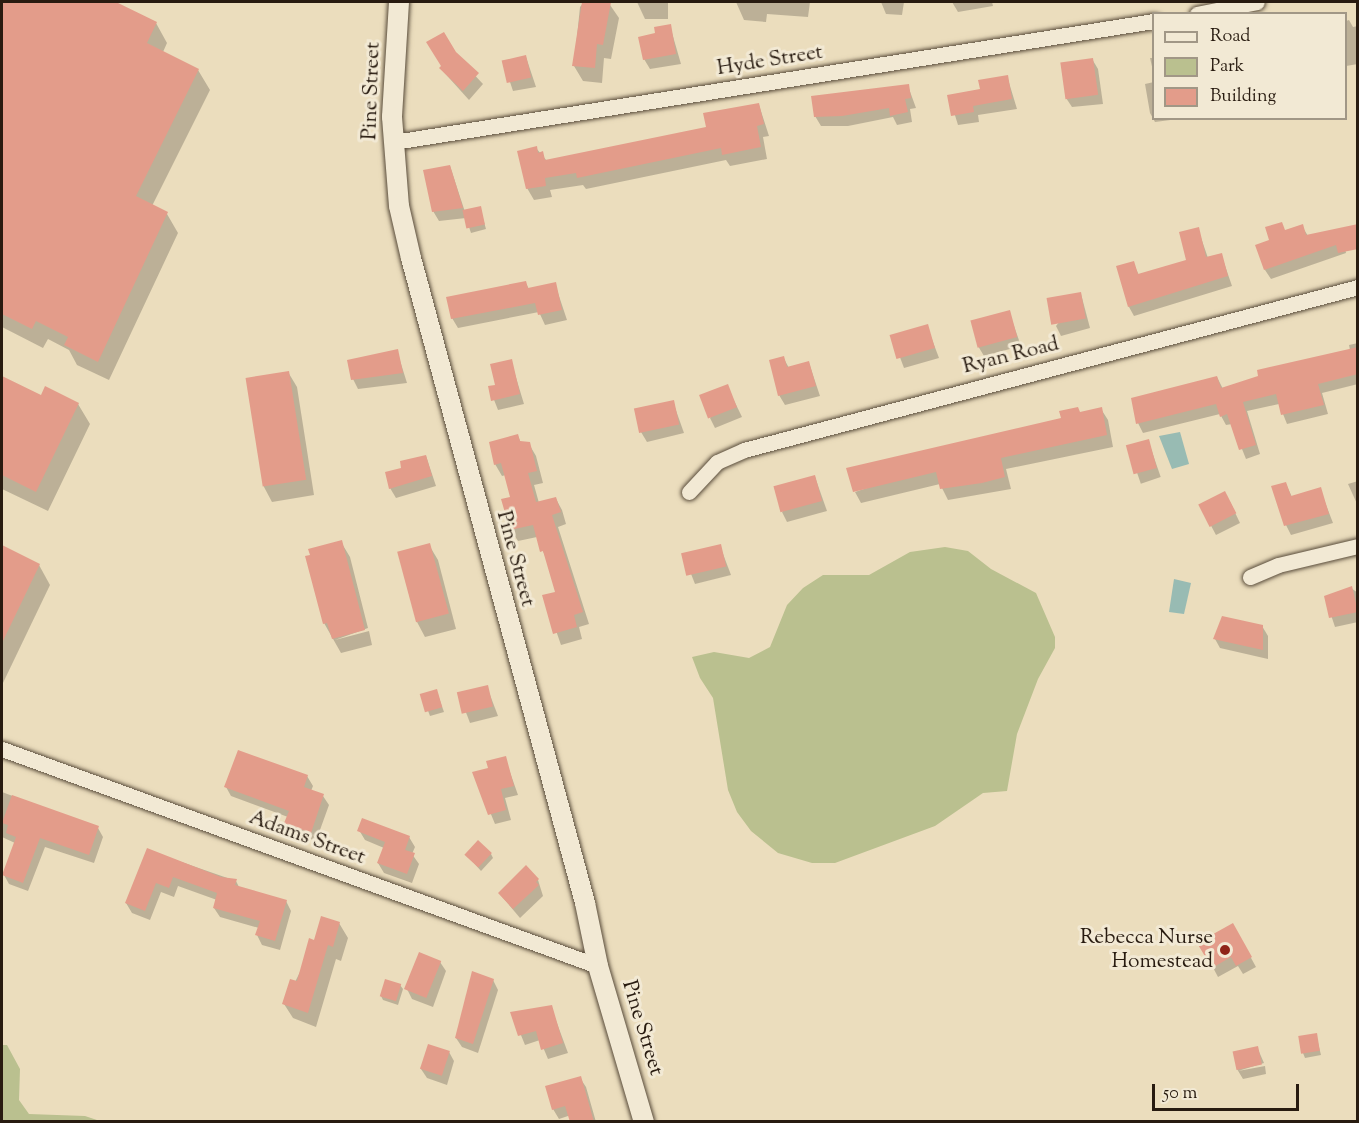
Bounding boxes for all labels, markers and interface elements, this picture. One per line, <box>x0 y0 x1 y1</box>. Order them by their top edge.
legend <box>1152 12 1347 120</box>
text: Road <box>1210 24 1250 50</box>
street label: Hyde Street <box>715 40 825 82</box>
street label: Pine Street <box>358 41 386 141</box>
text: Park <box>1210 54 1244 80</box>
text: Building <box>1210 84 1276 110</box>
street label: Ryan Road <box>960 332 1062 380</box>
street label: Pine Street <box>490 508 540 610</box>
street label: Adams Street <box>245 805 369 871</box>
place label: Rebecca Nurse Homestead <box>1080 925 1213 975</box>
marker: Rebecca Nurse Homestead <box>1218 943 1232 957</box>
street label: Pine Street <box>616 977 668 1079</box>
scale bar <box>1155 1072 1302 1110</box>
text: 50 m <box>1163 1081 1197 1107</box>

